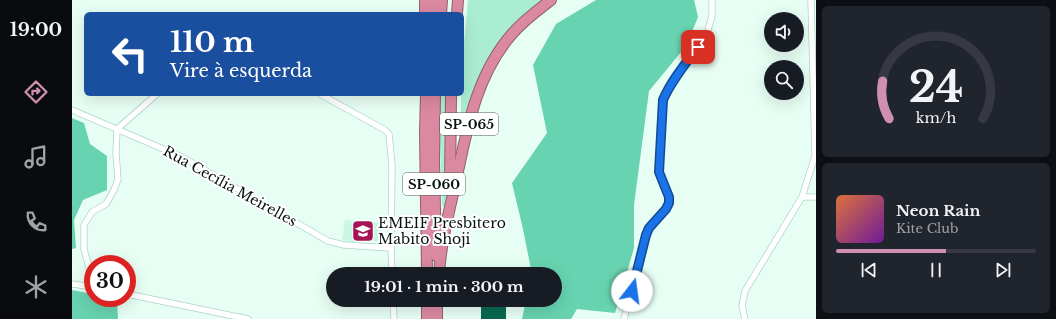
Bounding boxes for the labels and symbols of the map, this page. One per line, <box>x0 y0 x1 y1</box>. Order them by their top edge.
pin <box>681 30 715 64</box>
road number: SP-065 <box>440 113 498 135</box>
street label: Rua Cecília Meirelles <box>160 142 300 230</box>
road number: SP-060 <box>403 173 465 195</box>
place label: EMEIF Presbitero Mabito Shoji <box>378 214 506 248</box>
school or university icon: EMEIF Presbitero Mabito Shoji <box>350 218 376 244</box>
speed limit sign: 30 <box>84 255 136 307</box>
position arrow <box>611 270 653 312</box>

